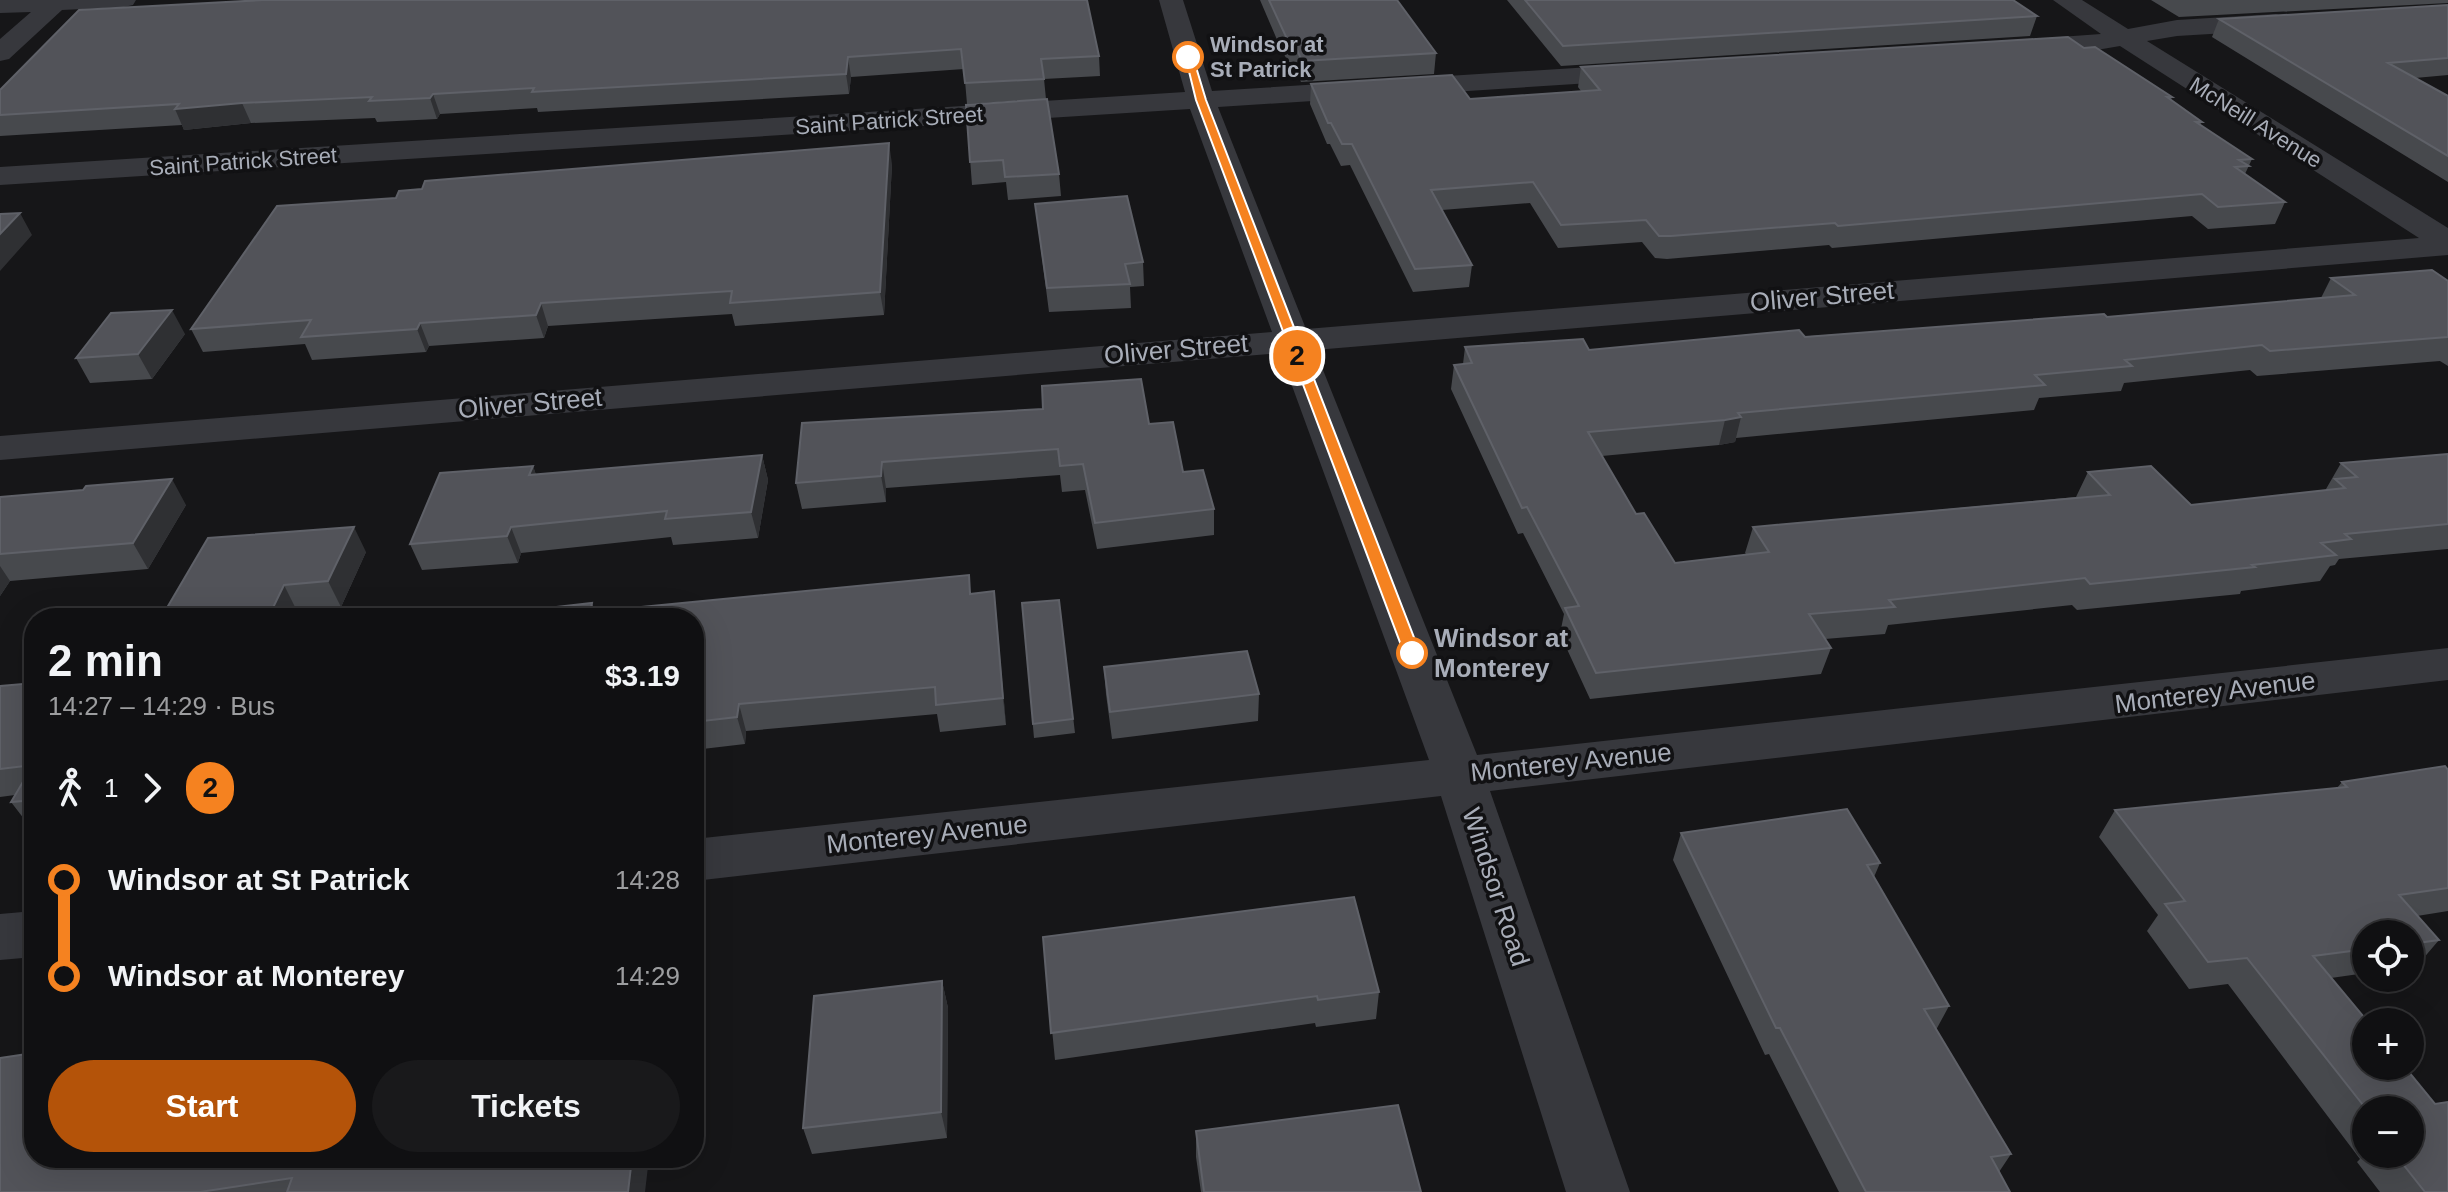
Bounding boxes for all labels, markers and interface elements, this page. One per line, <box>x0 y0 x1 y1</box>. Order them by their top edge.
place label: Windsor at St Patrick <box>1210 32 1324 82</box>
marker: Windsor at St Patrick <box>1173 42 1203 72</box>
street label: McNeill Avenue <box>2185 72 2326 173</box>
street label: Saint Patrick Street <box>794 101 984 140</box>
street label: Saint Patrick Street <box>148 142 338 181</box>
street label: Oliver Street <box>1749 275 1896 317</box>
street label: Oliver Street <box>1103 328 1250 370</box>
line badge: 2 <box>1271 330 1323 382</box>
text: 2 <box>1289 340 1305 371</box>
street label: Oliver Street <box>457 382 604 424</box>
place label: Windsor at Monterey <box>1434 623 1568 683</box>
text: 2 min <box>48 636 163 685</box>
marker: Windsor at Monterey <box>1397 638 1427 668</box>
text: $3.19 <box>605 659 680 692</box>
street label: Monterey Avenue <box>2113 665 2317 719</box>
text: 14:27 – 14:29 · Bus <box>48 691 275 721</box>
street label: Monterey Avenue <box>1469 737 1673 787</box>
icon: walk <box>48 766 92 810</box>
icon: forward <box>130 766 174 810</box>
text: 2 <box>202 772 218 803</box>
text: 1 <box>104 773 118 803</box>
street label: Windsor Road <box>1456 804 1536 970</box>
street label: Monterey Avenue <box>825 809 1029 859</box>
text: Windsor at St Patrick <box>108 863 409 896</box>
text: 14:28 <box>615 865 680 895</box>
map controls <box>2352 920 2424 1168</box>
button: locate <box>2352 920 2424 992</box>
text: Windsor at Monterey <box>108 959 404 992</box>
text: 14:29 <box>615 961 680 991</box>
button: + <box>2352 1008 2424 1080</box>
button: Start <box>48 1060 356 1152</box>
button: Tickets <box>372 1060 680 1152</box>
button: − <box>2352 1096 2424 1168</box>

